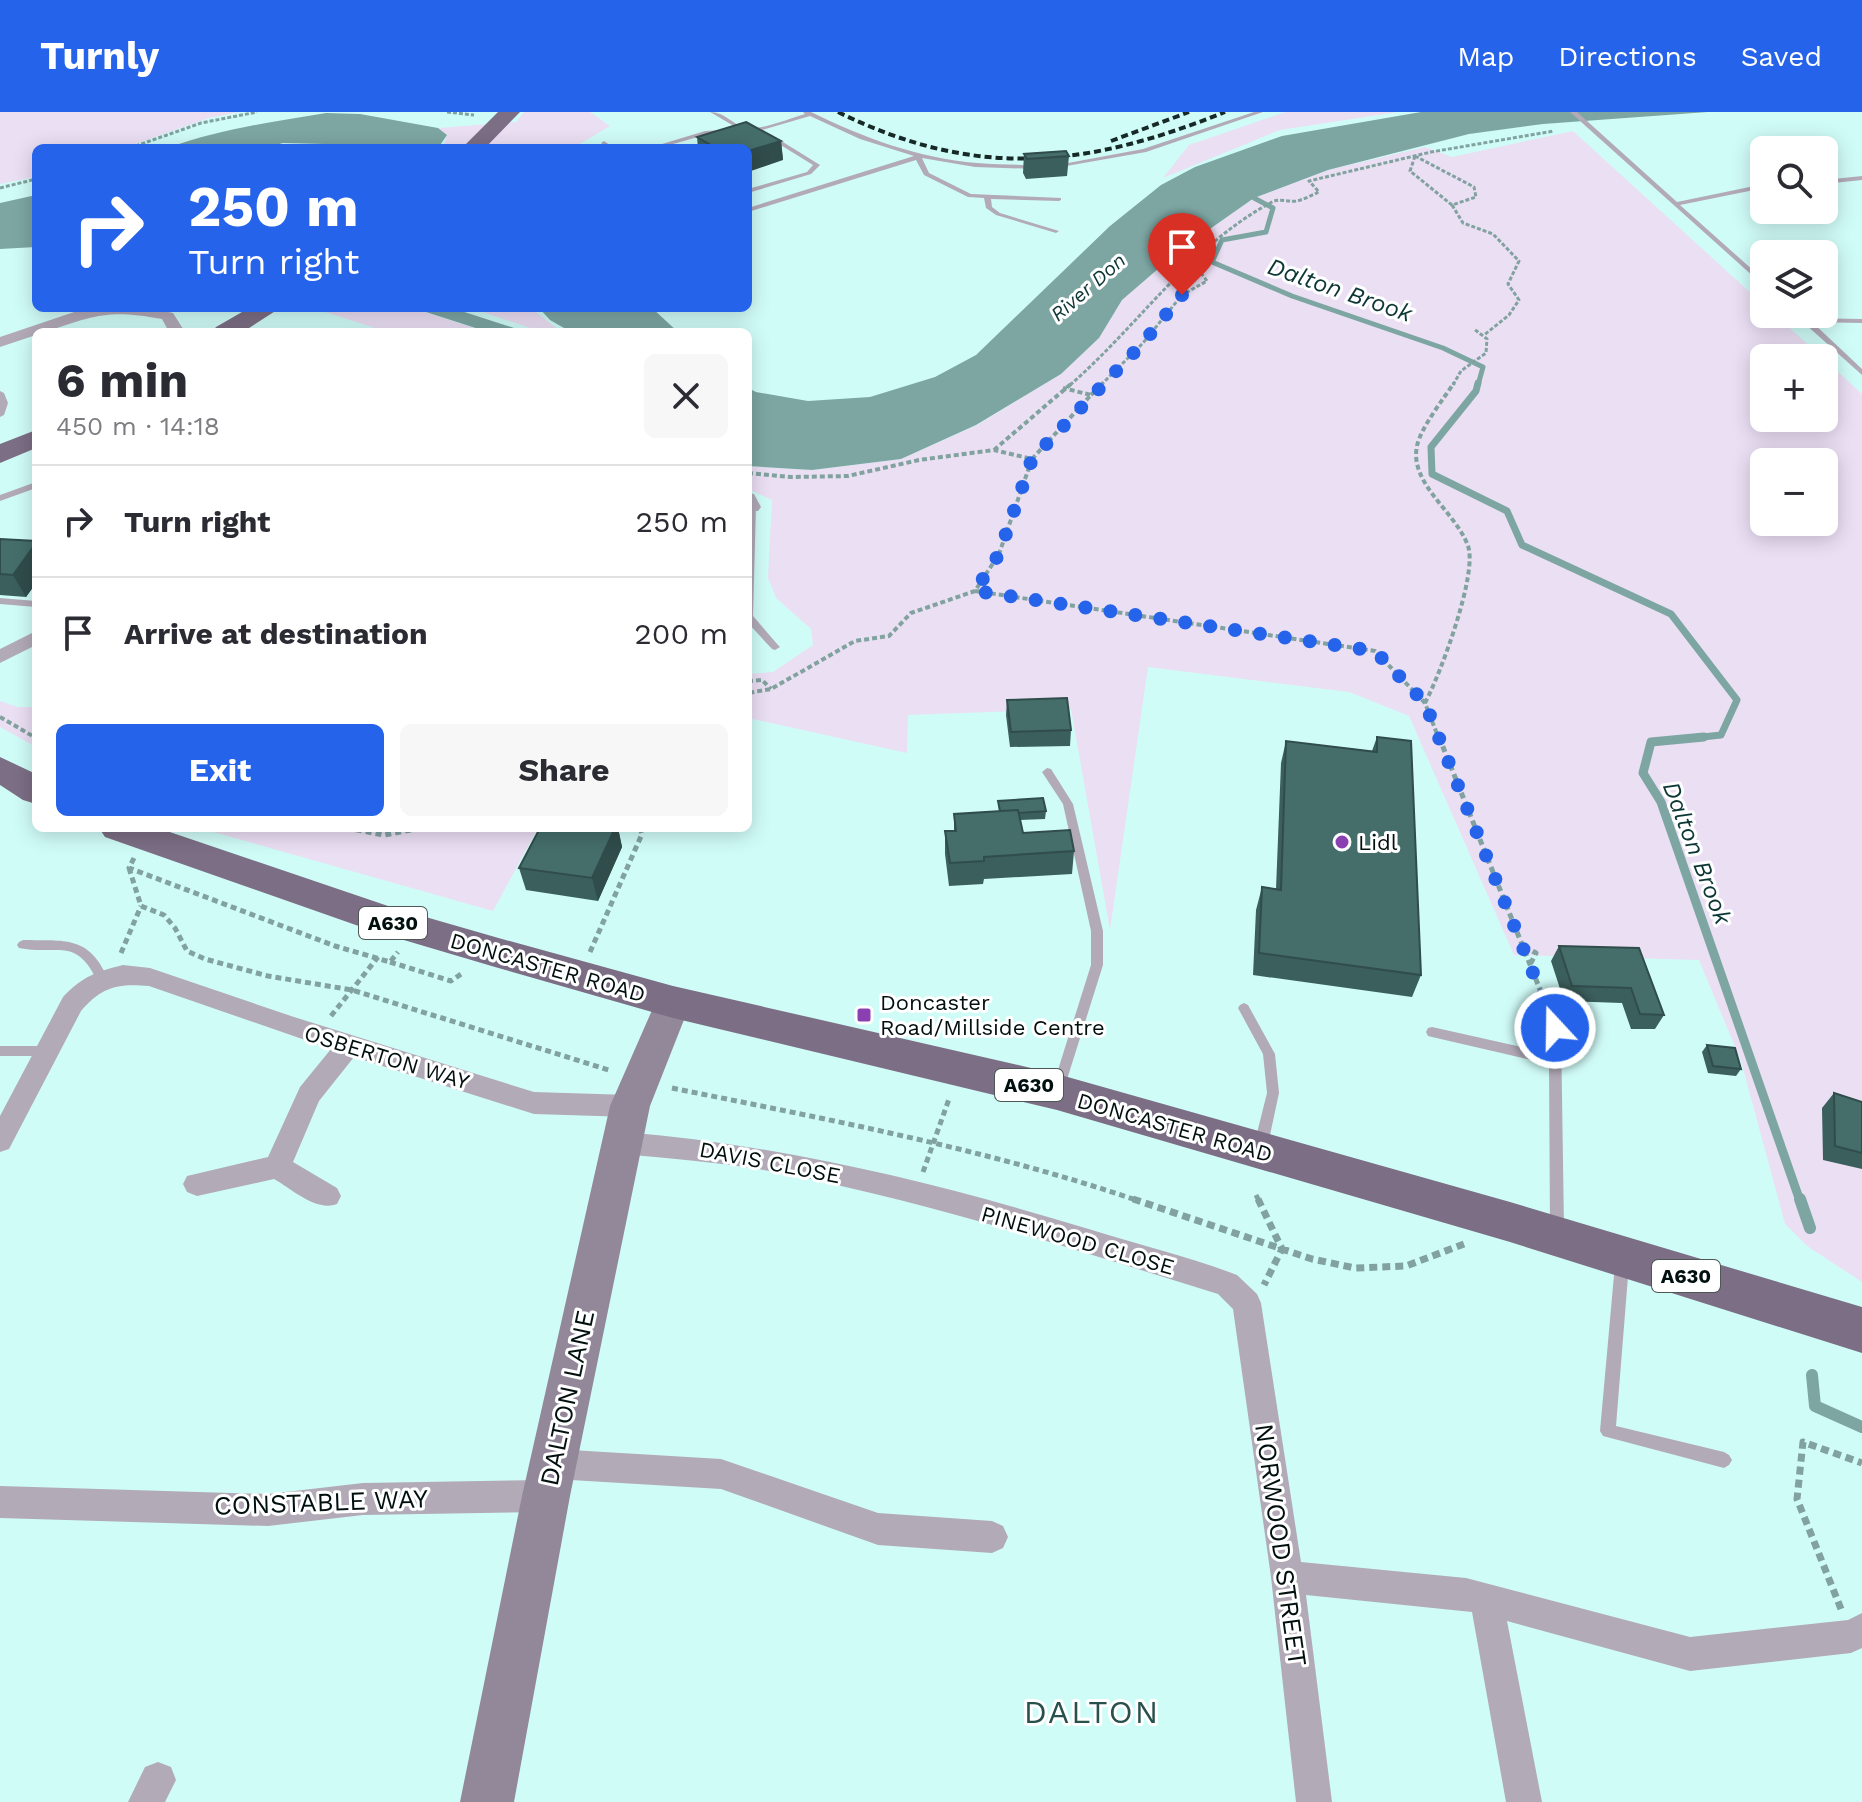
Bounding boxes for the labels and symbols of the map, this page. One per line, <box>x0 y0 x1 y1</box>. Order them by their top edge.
pin <box>1148 213 1216 295</box>
water label: River Don <box>1046 248 1130 326</box>
water label: Dalton Brook <box>1264 252 1417 328</box>
water label: Dalton Brook <box>1657 778 1737 929</box>
place label: Lidl <box>1358 830 1398 855</box>
marker: Lidl <box>1333 833 1351 851</box>
road number: A630 <box>359 907 427 939</box>
street label: DONCASTER ROAD <box>447 928 648 1007</box>
position arrow <box>1513 986 1597 1070</box>
place label: Doncaster Road/Millside Centre <box>880 990 1105 1040</box>
marker: Doncaster Road/Millside Centre <box>855 1006 873 1024</box>
street label: OSBERTON WAY <box>301 1020 473 1095</box>
road number: A630 <box>995 1069 1063 1101</box>
street label: DONCASTER ROAD <box>1074 1088 1275 1167</box>
street label: DAVIS CLOSE <box>697 1137 843 1188</box>
street label: PINEWOOD CLOSE <box>978 1201 1177 1280</box>
road number: A630 <box>1652 1260 1720 1292</box>
street label: DALTON LANE <box>534 1308 600 1488</box>
street label: NORWOOD STREET <box>1249 1422 1313 1668</box>
street label: CONSTABLE WAY <box>213 1483 429 1521</box>
district label: DALTON <box>1024 1693 1160 1731</box>

